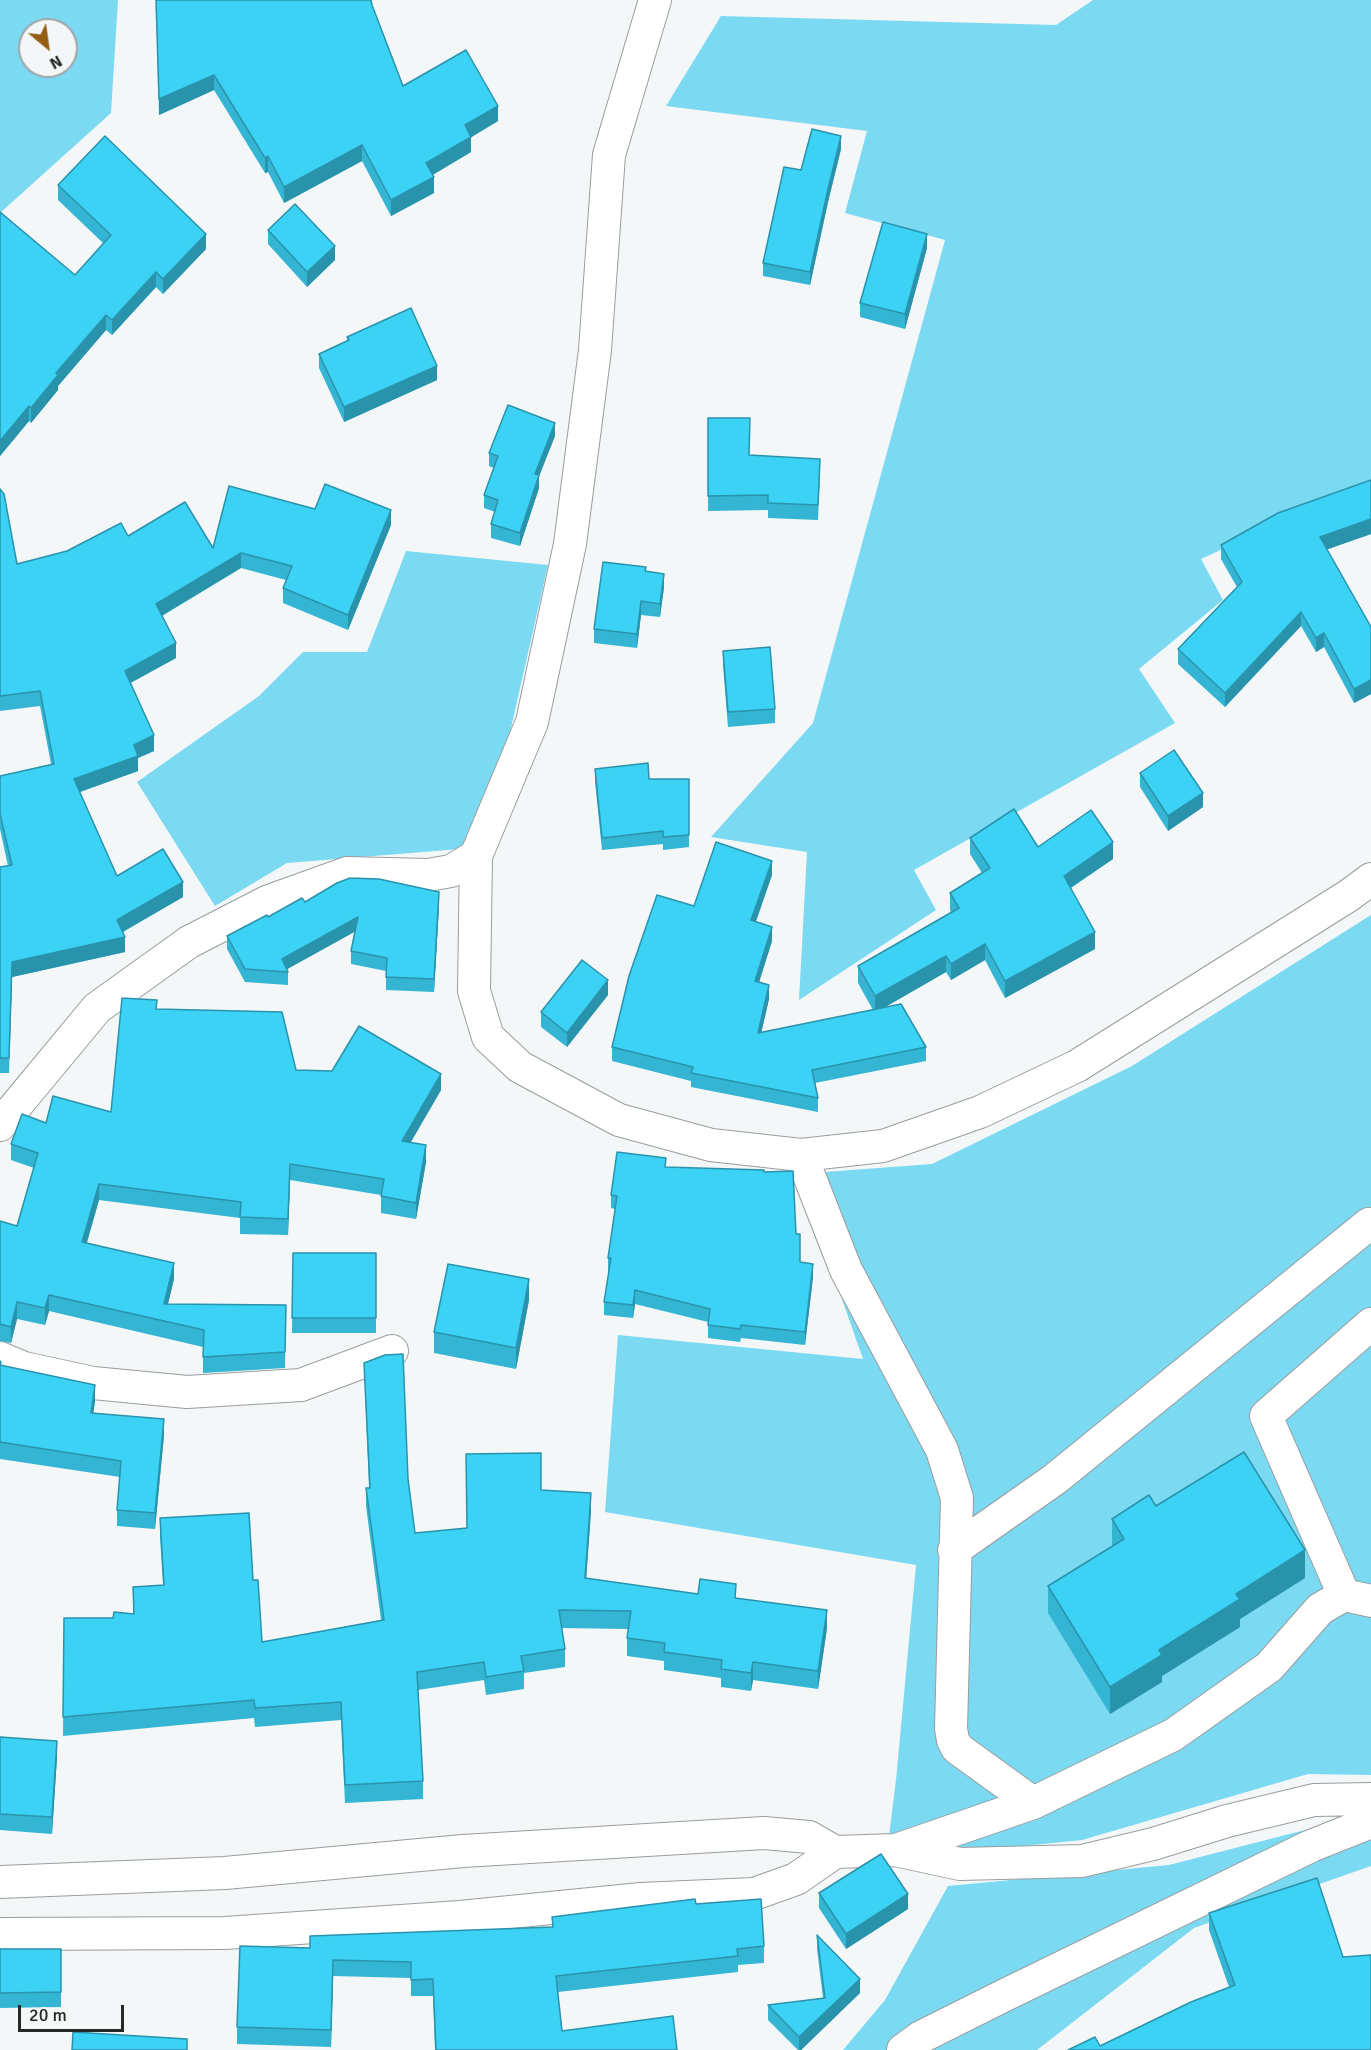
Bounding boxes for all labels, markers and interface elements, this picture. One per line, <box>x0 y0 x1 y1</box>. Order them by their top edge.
north arrow <box>18 18 78 78</box>
text: N <box>46 51 65 73</box>
scale bar <box>21 1993 128 2031</box>
text: 20 m <box>29 2004 67 2026</box>

